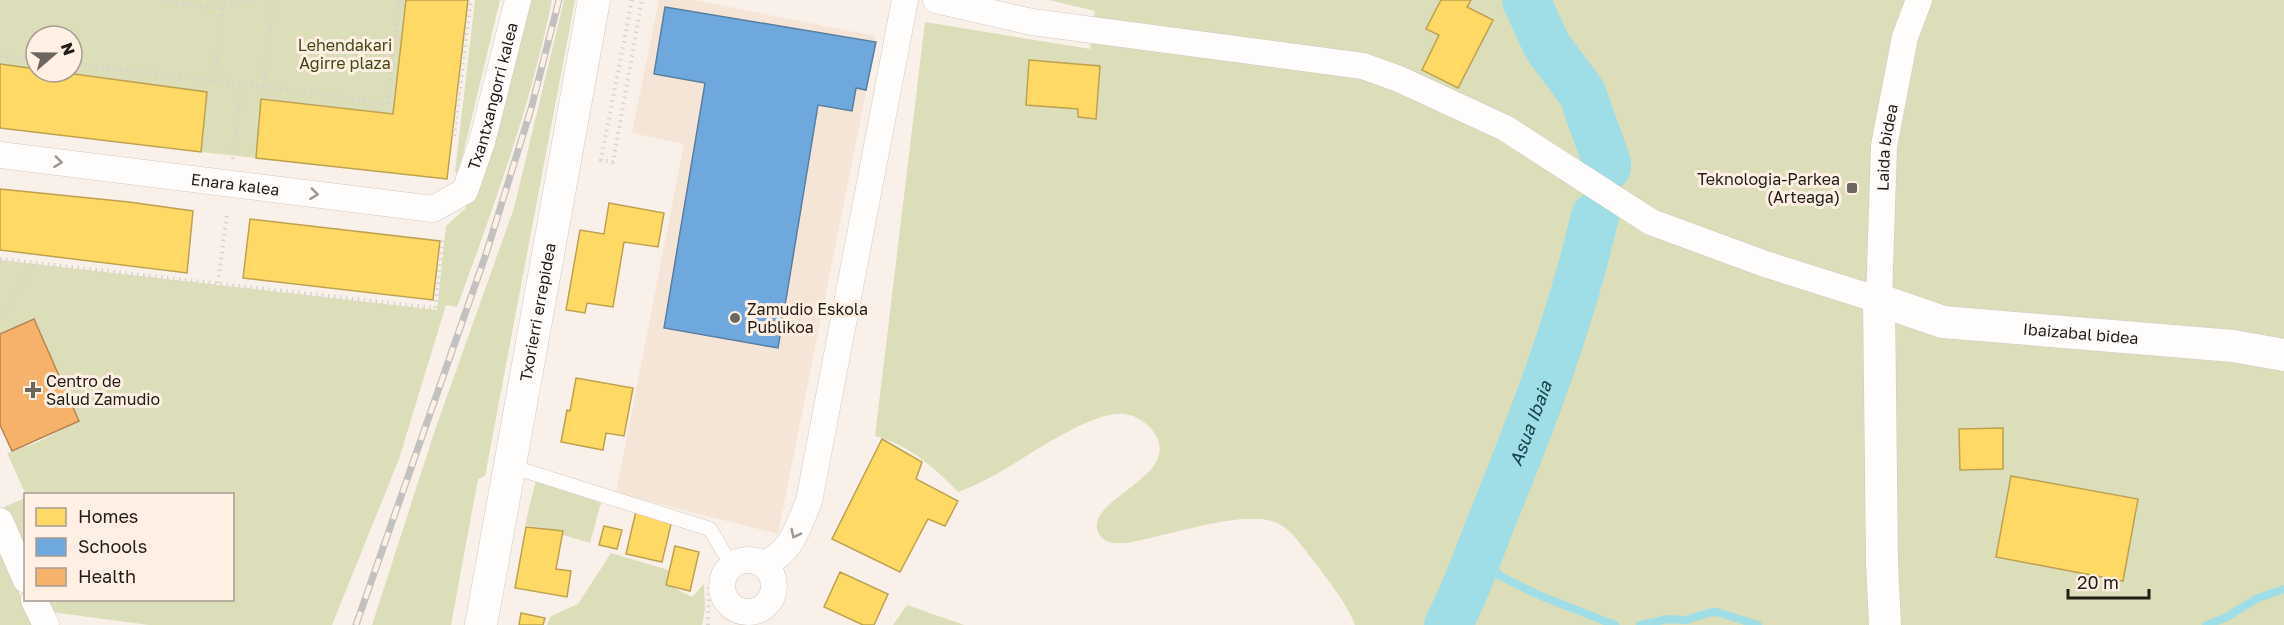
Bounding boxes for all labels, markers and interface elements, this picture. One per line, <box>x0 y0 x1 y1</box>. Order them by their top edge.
street label: Txantxangorri kalea <box>463 20 522 173</box>
north arrow <box>24 24 84 84</box>
park label: Lehendakari Agirre plaza <box>298 35 392 73</box>
text: N <box>57 40 80 58</box>
street label: Laida bidea <box>1873 102 1902 191</box>
one-way arrow <box>53 156 63 168</box>
street label: Enara kalea <box>190 169 281 200</box>
place label: Teknologia-Parkea (Arteaga) <box>1697 169 1840 207</box>
marker: Teknologia-Parkea (Arteaga) <box>1845 181 1859 195</box>
one-way arrow <box>310 187 319 200</box>
street label: Txorierri errepidea <box>515 241 560 383</box>
place label: Zamudio Eskola Publikoa <box>747 299 868 337</box>
marker: Zamudio Eskola Publikoa <box>728 311 742 325</box>
street label: Ibaizabal bidea <box>2022 319 2139 348</box>
place label: Centro de Salud Zamudio <box>46 371 160 409</box>
water label: Asua Ibaia <box>1504 377 1556 469</box>
marker: Centro de Salud Zamudio <box>24 381 42 399</box>
legend <box>24 493 234 601</box>
text: Homes <box>78 505 138 527</box>
one-way arrow <box>790 527 802 538</box>
text: Schools <box>78 535 147 557</box>
scale bar <box>2068 562 2149 600</box>
text: Health <box>78 565 136 587</box>
text: 20 m <box>2077 571 2119 593</box>

